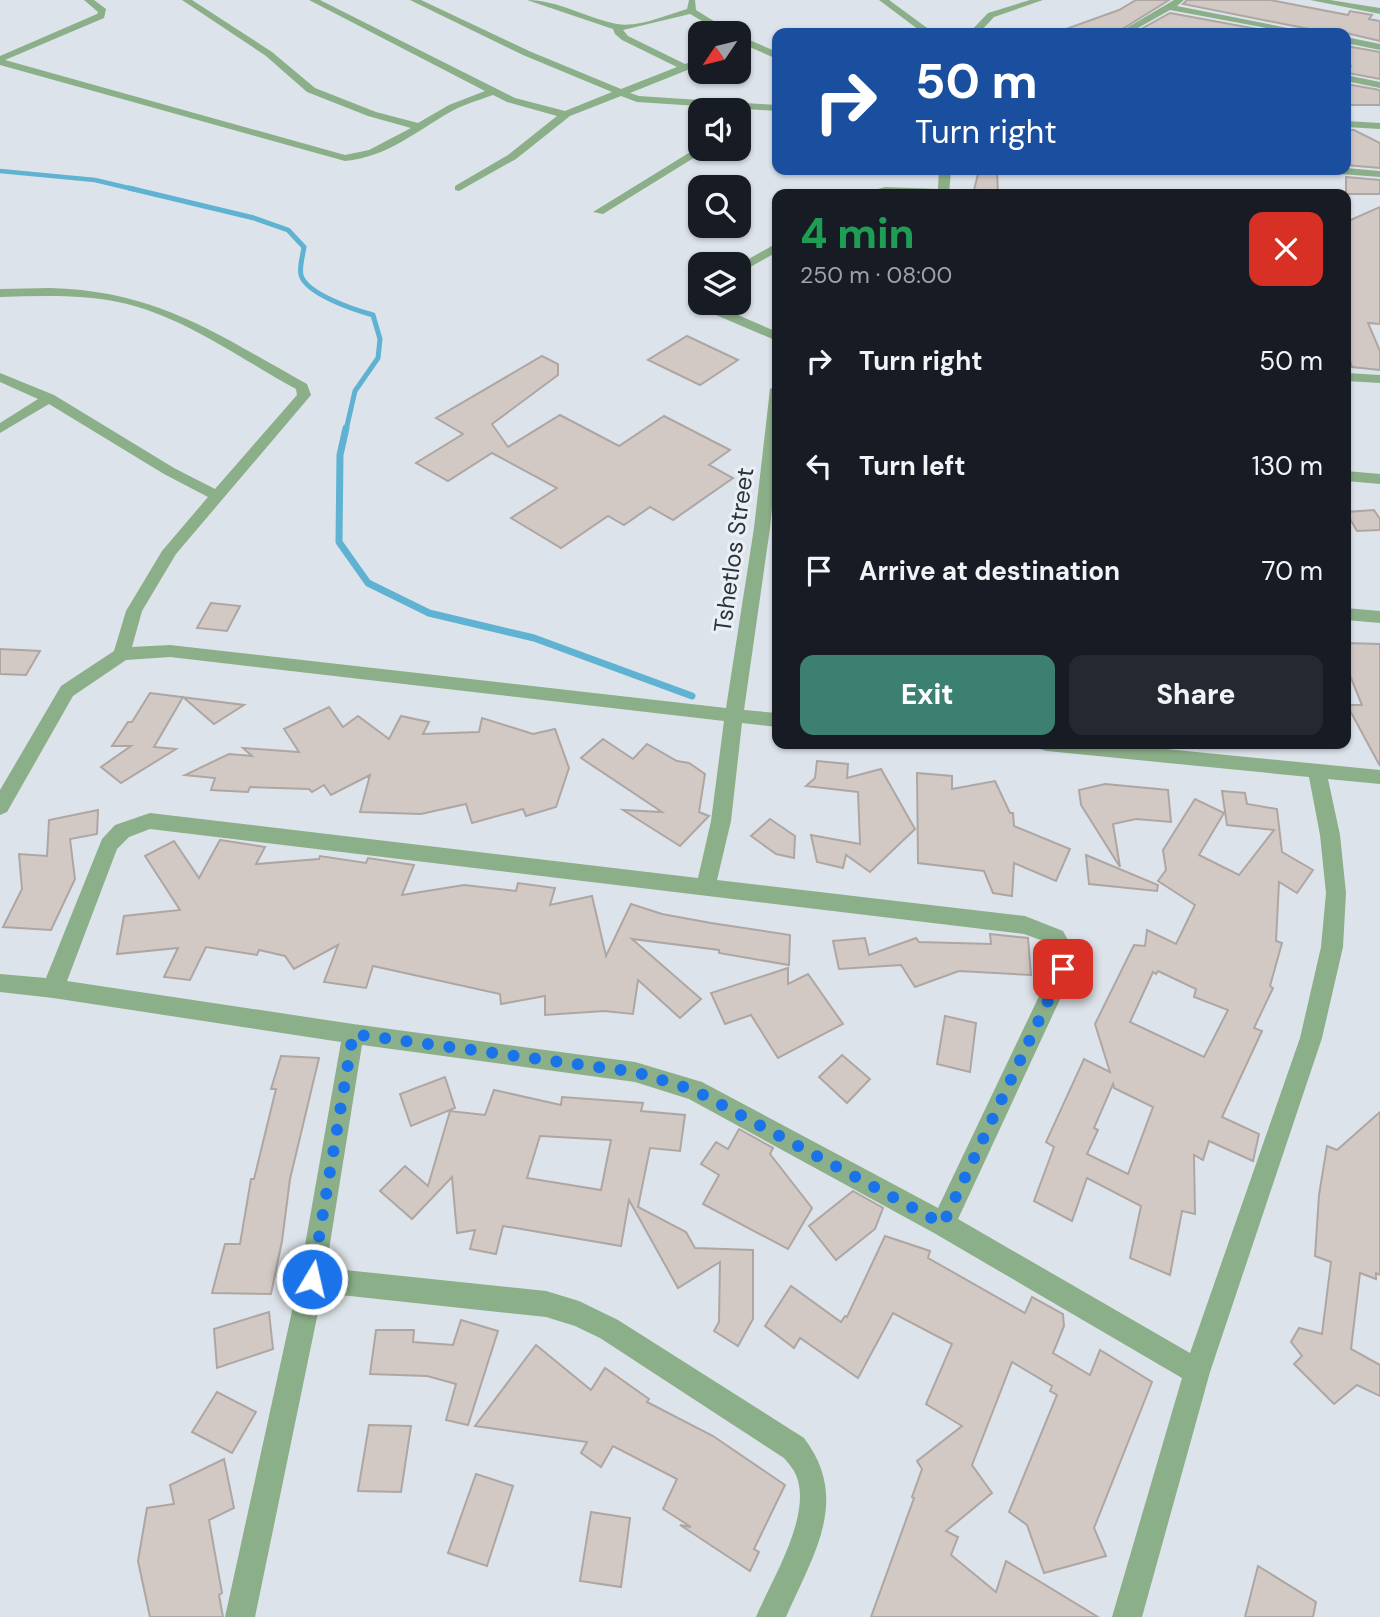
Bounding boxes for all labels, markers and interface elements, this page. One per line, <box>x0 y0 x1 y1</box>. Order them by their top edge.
north arrow <box>688 21 751 84</box>
map controls <box>688 21 751 315</box>
text: 50 m <box>915 49 1038 113</box>
icon: right <box>800 56 891 147</box>
button: sound <box>688 98 751 161</box>
text: Turn right <box>915 111 1057 153</box>
button: search <box>688 175 751 238</box>
text: 4 min <box>800 206 915 261</box>
button: close <box>1249 212 1323 286</box>
button: layers <box>688 252 751 315</box>
text: 250 m · 08:00 <box>800 260 952 290</box>
icon: right <box>800 342 838 380</box>
text: Turn right <box>859 344 983 378</box>
text: 50 m <box>1259 344 1323 378</box>
icon: left <box>800 447 838 485</box>
text: Turn left <box>859 449 966 483</box>
text: 130 m <box>1252 449 1323 483</box>
street label: Tshetlos Street <box>707 465 760 634</box>
icon: arrive <box>800 552 838 590</box>
text: Arrive at destination <box>859 554 1120 588</box>
text: 70 m <box>1262 554 1323 588</box>
button: Exit <box>800 655 1055 735</box>
button: Share <box>1069 655 1323 735</box>
pin <box>1033 939 1093 999</box>
icon: arrive <box>1044 950 1082 988</box>
position arrow <box>275 1242 349 1316</box>

